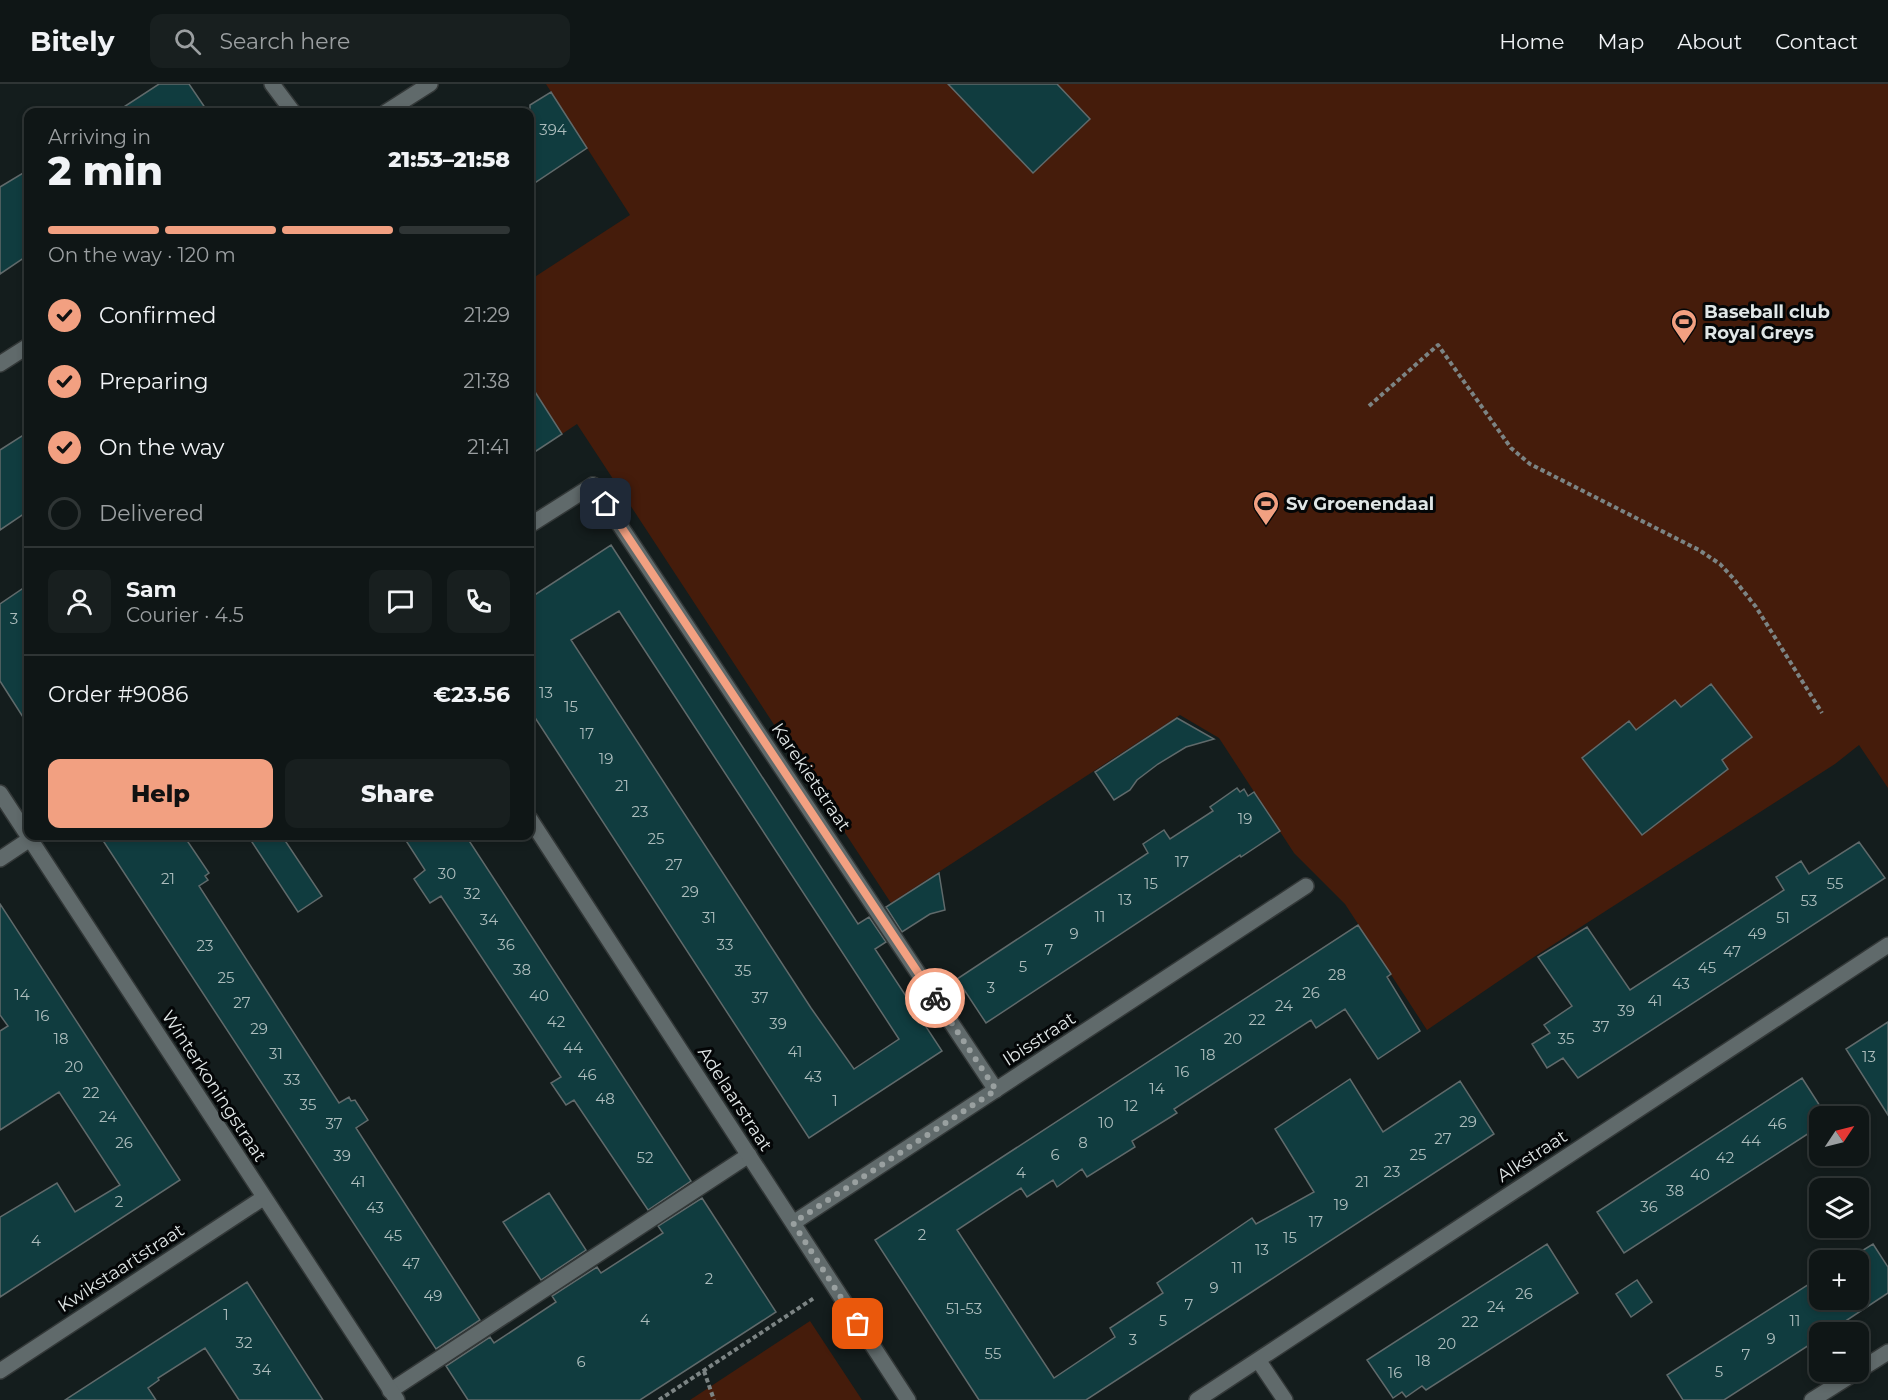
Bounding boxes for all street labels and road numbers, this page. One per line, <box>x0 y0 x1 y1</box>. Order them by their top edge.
street label: Karekietstraat <box>767 719 855 835</box>
street label: Winterkoningstraat <box>157 1006 271 1166</box>
street label: Ibisstraat <box>998 1007 1080 1071</box>
street label: Adelaarstraat <box>693 1043 777 1155</box>
street label: Alkstraat <box>1493 1125 1571 1187</box>
street label: Kwikstaartstraat <box>54 1219 188 1317</box>

